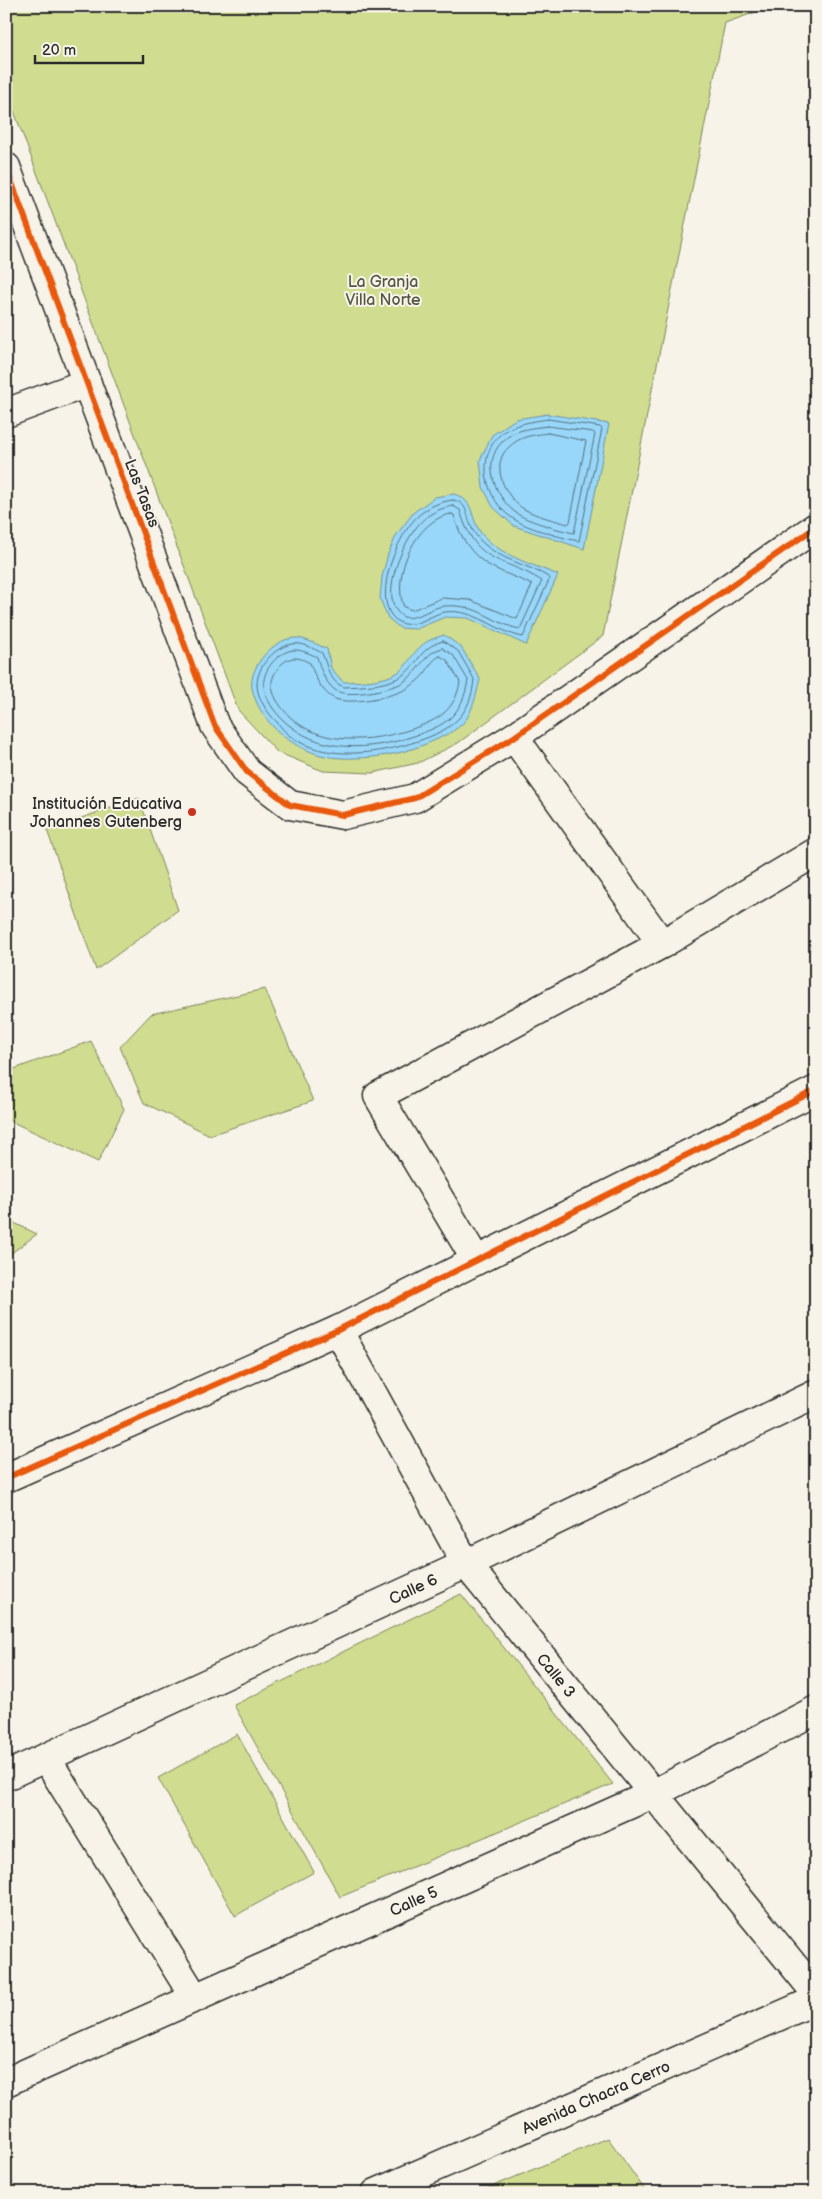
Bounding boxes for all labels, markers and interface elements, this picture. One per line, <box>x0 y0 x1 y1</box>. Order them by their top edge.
scale bar <box>35 32 142 64</box>
text: 20 m <box>42 41 76 60</box>
park label: La Granja Villa Norte <box>345 273 421 310</box>
street label: Las Tasas <box>120 457 163 530</box>
place label: Institución Educativa Johannes Gutenberg <box>30 795 182 832</box>
marker: Institución Educativa Johannes Gutenberg <box>186 806 198 818</box>
street label: Calle 6 <box>386 1570 441 1609</box>
street label: Calle 3 <box>532 1650 579 1702</box>
street label: Calle 5 <box>387 1883 441 1921</box>
street label: Avenida Chacra Cerro <box>519 2057 673 2139</box>

